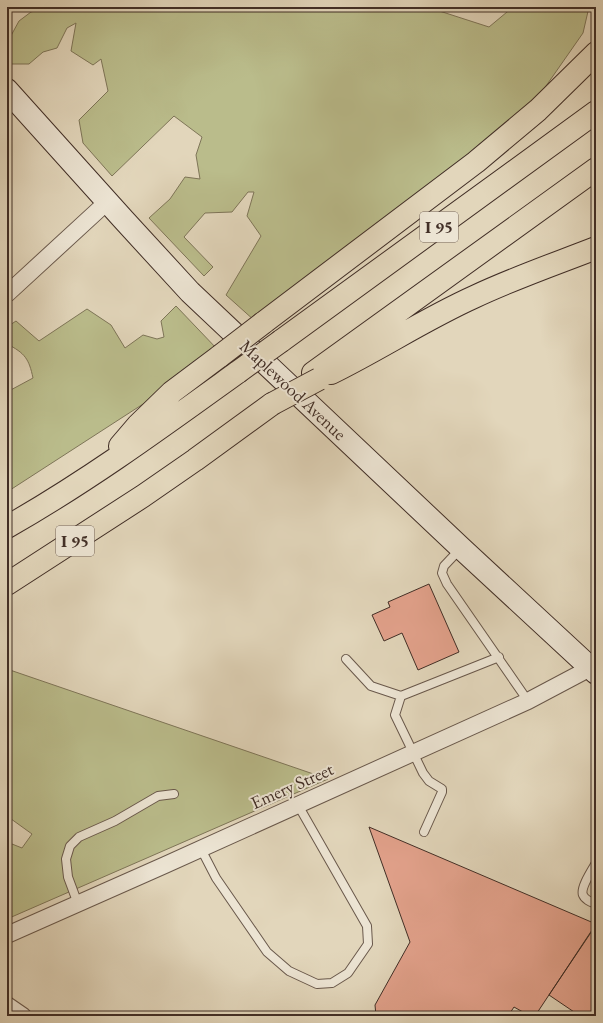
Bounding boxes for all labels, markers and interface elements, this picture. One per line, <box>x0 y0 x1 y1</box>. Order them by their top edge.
road number: I 95 <box>420 212 458 242</box>
street label: Maplewood Avenue <box>235 334 351 445</box>
road number: I 95 <box>56 526 94 556</box>
street label: Emery Street <box>247 757 337 814</box>

